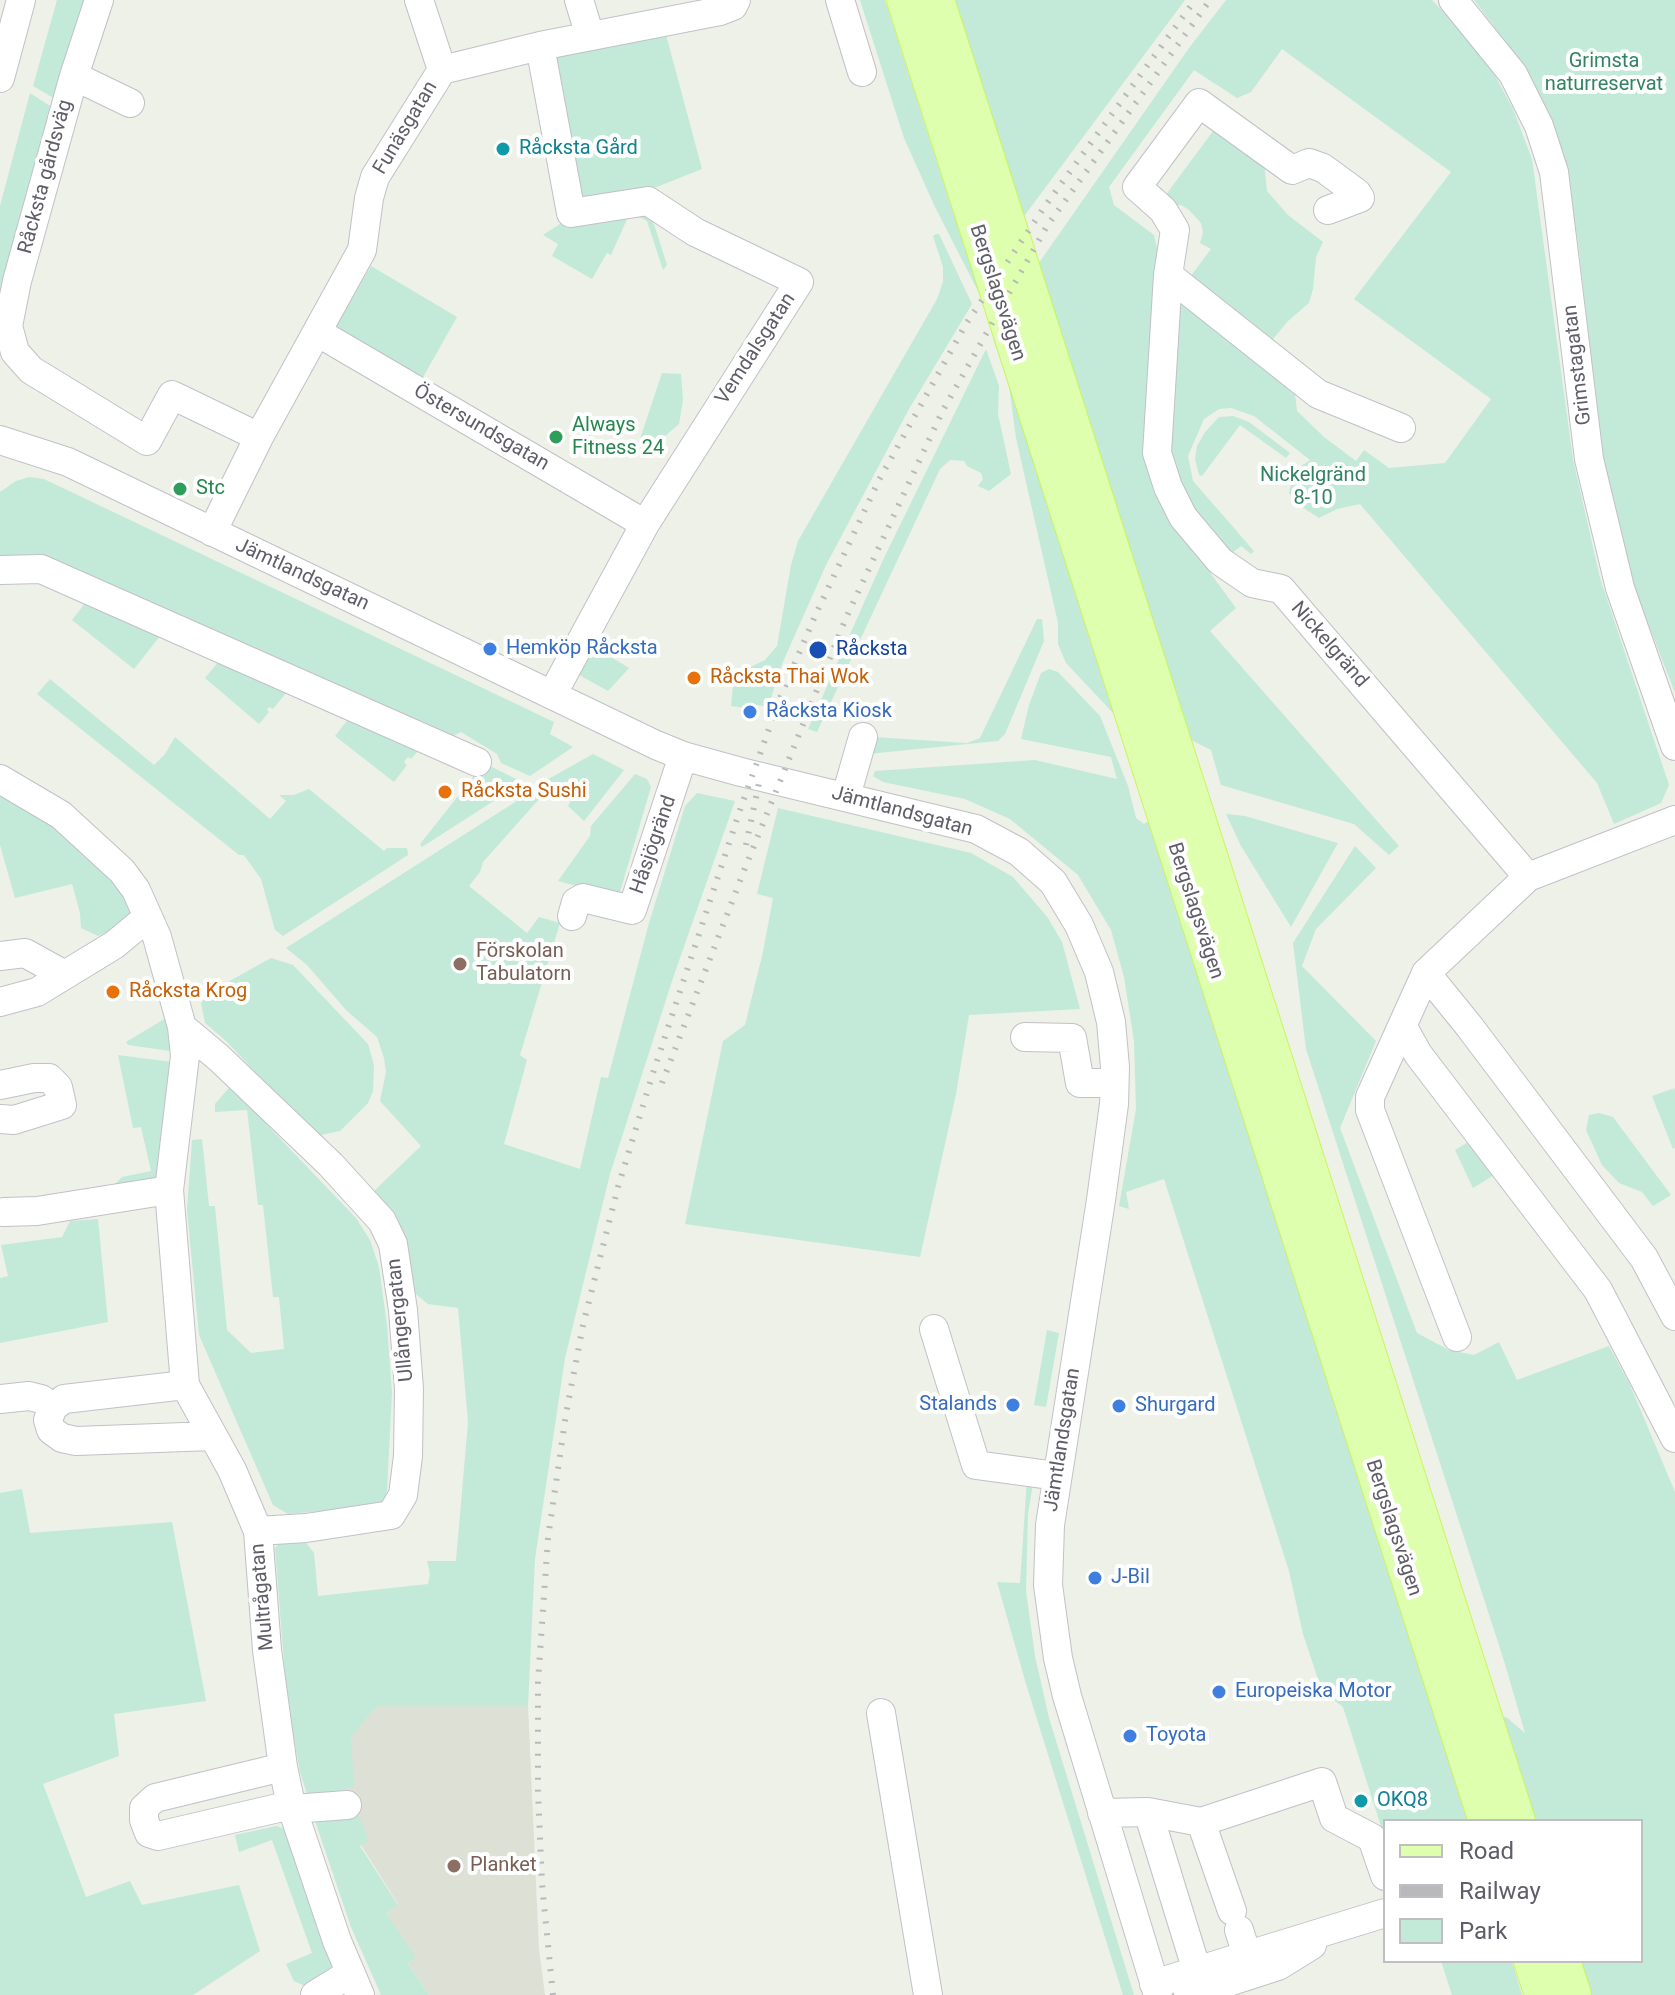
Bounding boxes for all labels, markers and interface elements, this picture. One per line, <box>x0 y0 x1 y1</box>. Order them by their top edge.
park label: Grimsta naturreservat <box>1545 50 1663 97</box>
street label: Funäsgatan <box>369 77 443 179</box>
street label: Råcksta gårdsväg <box>14 97 78 257</box>
place label: Råcksta Gård <box>519 137 638 161</box>
marker: Råcksta Gård <box>494 140 512 158</box>
street label: Bergslagsvägen <box>964 222 1030 364</box>
street label: Vemdalsgatan <box>711 289 801 409</box>
street label: Grimstagatan <box>1559 303 1597 427</box>
street label: Östersundsgatan <box>409 379 553 477</box>
place label: Always Fitness 24 <box>572 414 664 461</box>
marker: Always Fitness 24 <box>547 428 565 446</box>
park label: Nickelgränd 8-10 <box>1260 464 1366 511</box>
place label: Stc <box>196 477 225 501</box>
marker: Stc <box>171 480 189 498</box>
street label: Jämtlandsgatan <box>231 533 373 617</box>
street label: Nickelgränd <box>1285 597 1373 693</box>
place label: Hemköp Råcksta <box>506 637 658 661</box>
place label: Råcksta <box>836 638 908 662</box>
marker: Råcksta <box>807 639 829 661</box>
marker: Hemköp Råcksta <box>481 640 499 658</box>
place label: Råcksta Thai Wok <box>710 666 869 690</box>
marker: Råcksta Thai Wok <box>685 669 703 687</box>
place label: Råcksta Kiosk <box>766 700 892 724</box>
marker: Råcksta Kiosk <box>741 703 759 721</box>
place label: Råcksta Sushi <box>461 780 587 804</box>
street label: Jämtlandsgatan <box>829 782 975 842</box>
marker: Råcksta Sushi <box>436 783 454 801</box>
street label: Håsjögränd <box>626 793 682 897</box>
street label: Bergslagsvägen <box>1162 840 1228 982</box>
place label: Förskolan Tabulatorn <box>476 940 571 987</box>
marker: Förskolan Tabulatorn <box>451 955 469 973</box>
place label: Råcksta Krog <box>129 980 247 1004</box>
marker: Råcksta Krog <box>104 983 122 1001</box>
street label: Ullångergatan <box>383 1257 419 1383</box>
street label: Jämtlandsgatan <box>1040 1367 1086 1513</box>
place label: Stalands <box>919 1393 997 1417</box>
place label: Shurgard <box>1135 1394 1215 1418</box>
marker: Stalands <box>1004 1396 1022 1414</box>
marker: Shurgard <box>1110 1397 1128 1415</box>
street label: Bergslagsvägen <box>1360 1457 1426 1599</box>
street label: Multrågatan <box>246 1542 280 1652</box>
place label: J-Bil <box>1111 1566 1150 1590</box>
marker: J-Bil <box>1086 1569 1104 1587</box>
place label: Europeiska Motor <box>1235 1680 1392 1704</box>
marker: Europeiska Motor <box>1210 1683 1228 1701</box>
place label: Toyota <box>1146 1724 1206 1748</box>
marker: Toyota <box>1121 1727 1139 1745</box>
place label: OKQ8 <box>1377 1789 1428 1813</box>
marker: OKQ8 <box>1352 1792 1370 1810</box>
legend <box>1383 1819 1643 1963</box>
text: Road <box>1459 1837 1514 1865</box>
place label: Planket <box>470 1854 536 1878</box>
marker: Planket <box>445 1857 463 1875</box>
text: Railway <box>1459 1877 1541 1905</box>
text: Park <box>1459 1917 1507 1945</box>

